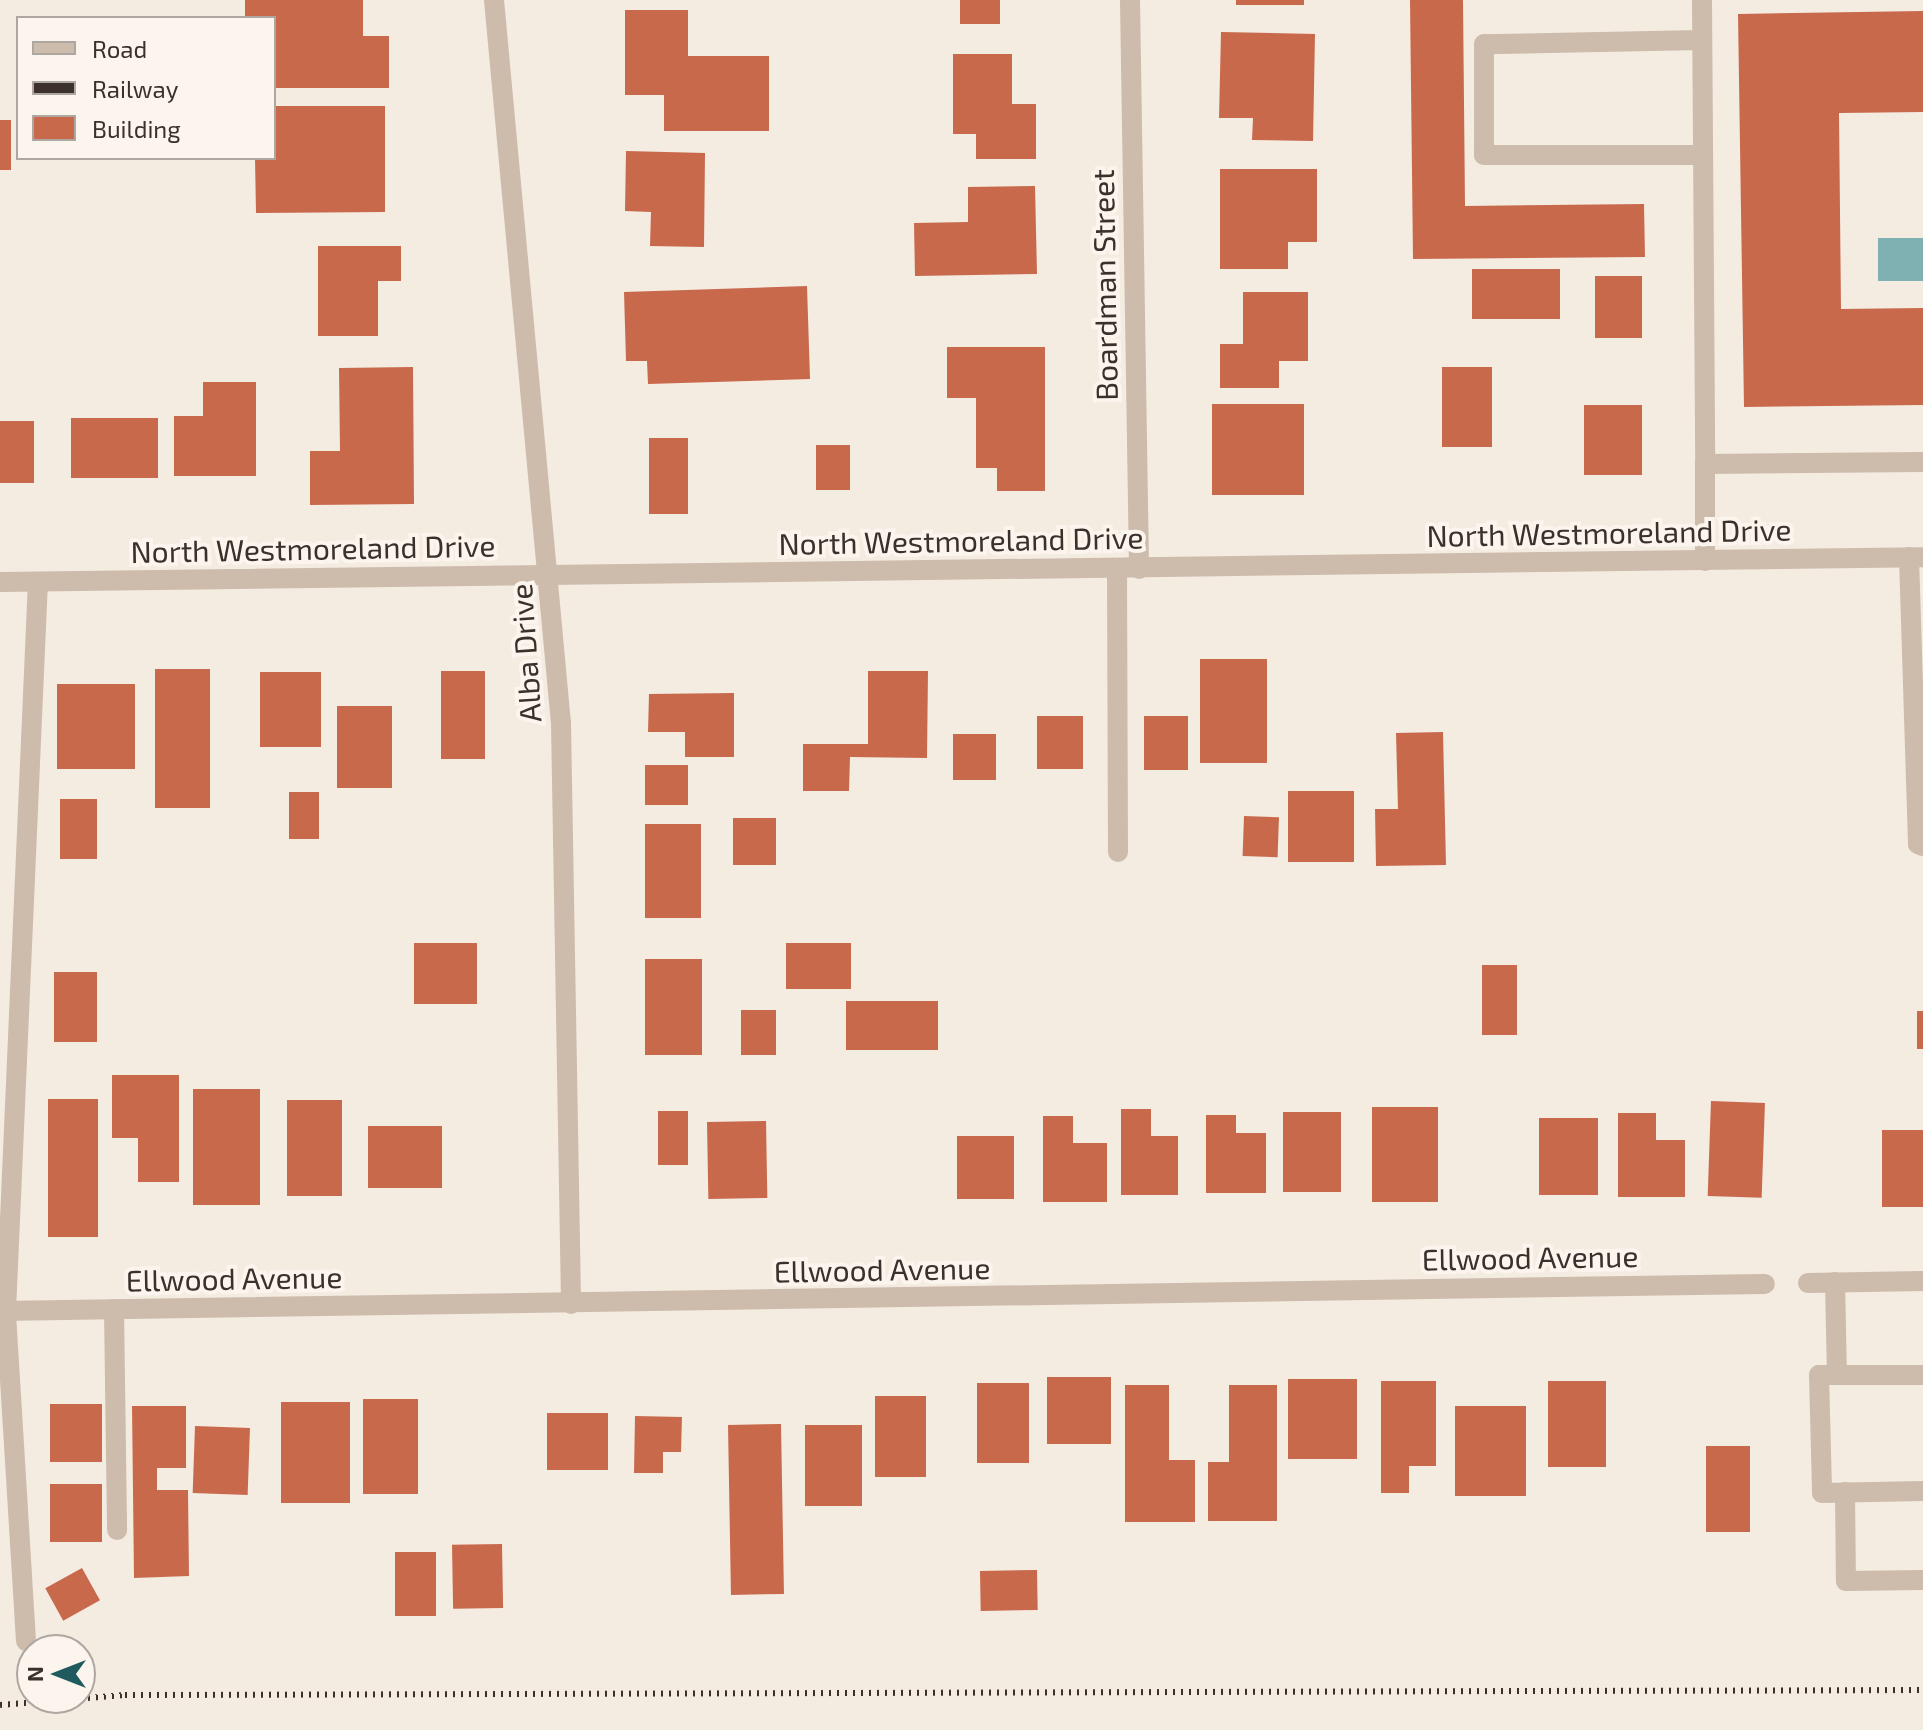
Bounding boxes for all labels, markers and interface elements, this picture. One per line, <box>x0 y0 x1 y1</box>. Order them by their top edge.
legend <box>16 16 276 160</box>
text: Road <box>92 34 147 63</box>
text: Railway <box>92 74 178 103</box>
text: Building <box>92 114 181 143</box>
street label: Boardman Street <box>1084 169 1124 401</box>
street label: North Westmoreland Drive <box>1426 511 1792 553</box>
street label: North Westmoreland Drive <box>778 519 1144 561</box>
street label: North Westmoreland Drive <box>130 527 496 569</box>
street label: Alba Drive <box>502 582 548 724</box>
street label: Ellwood Avenue <box>1421 1237 1639 1277</box>
street label: Ellwood Avenue <box>773 1249 991 1289</box>
street label: Ellwood Avenue <box>125 1258 343 1298</box>
north arrow <box>16 1634 96 1714</box>
text: N <box>21 1666 47 1682</box>

